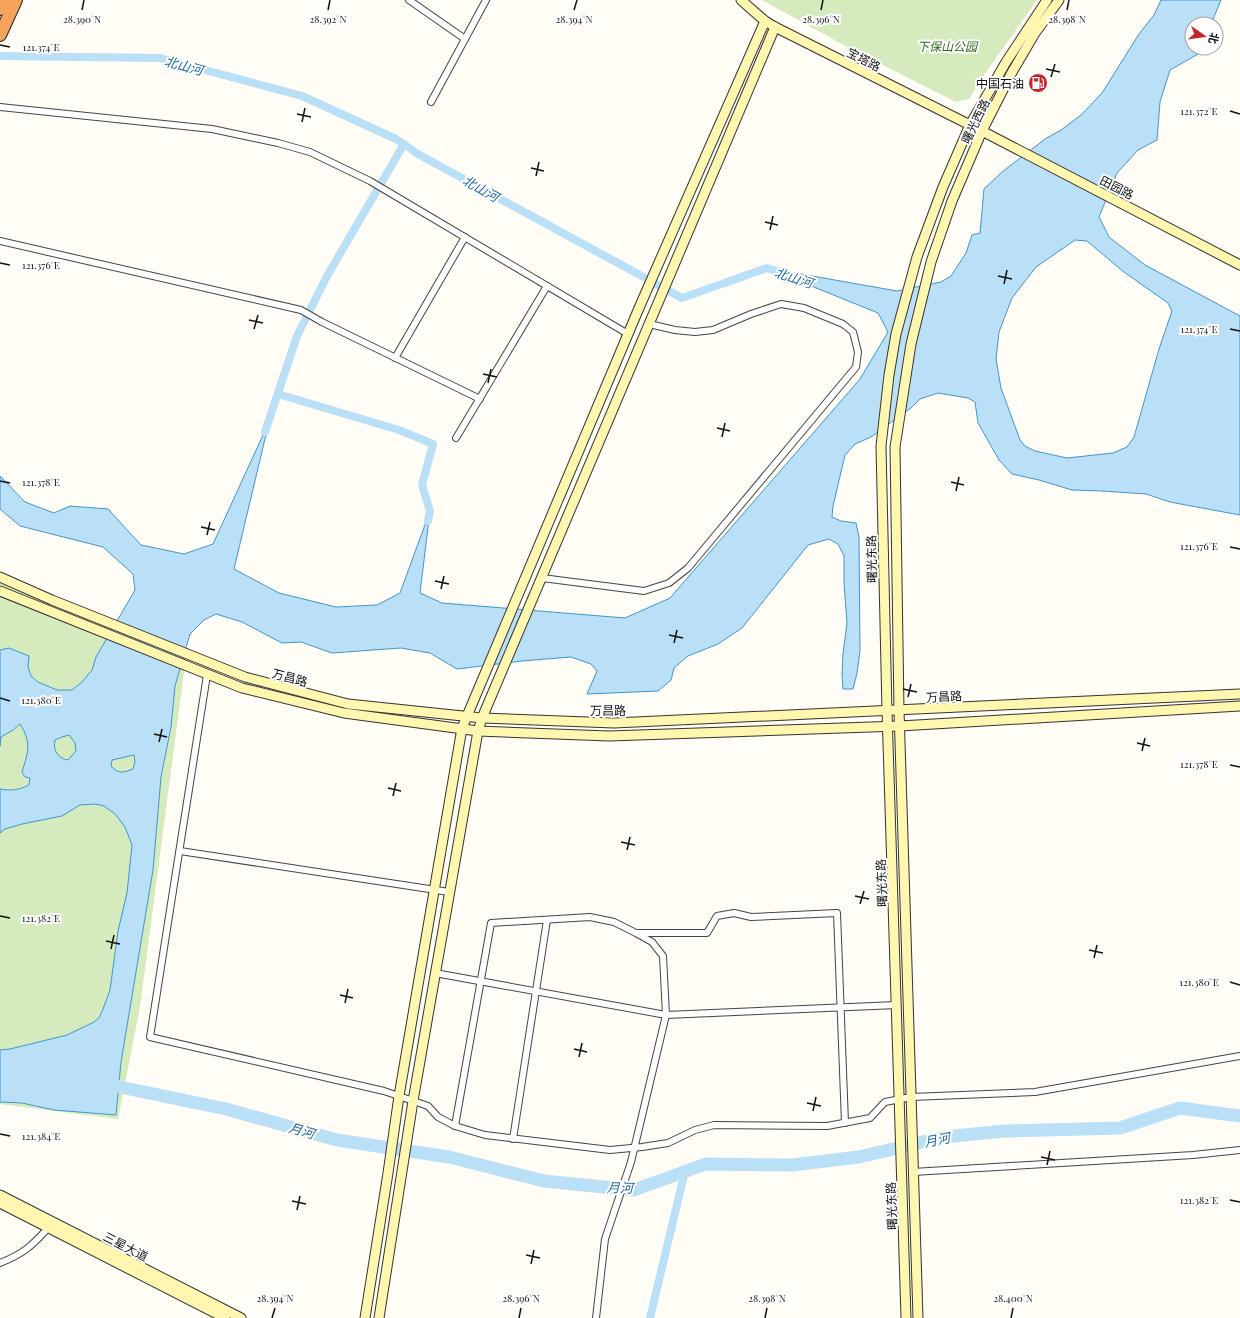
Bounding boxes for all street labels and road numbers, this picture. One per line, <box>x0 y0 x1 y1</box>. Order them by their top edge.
street label: 宝塔路 <box>844 44 884 74</box>
street label: 曙光西路 <box>957 96 993 146</box>
street label: 田园路 <box>1097 172 1137 202</box>
street label: 曙光东路 <box>863 535 879 583</box>
street label: 万昌路 <box>271 665 309 689</box>
street label: 万昌路 <box>926 687 962 705</box>
street label: 万昌路 <box>590 702 626 718</box>
street label: 曙光东路 <box>872 859 890 907</box>
street label: 曙光东路 <box>882 1182 900 1230</box>
street label: 三星大道 <box>101 1228 151 1264</box>

